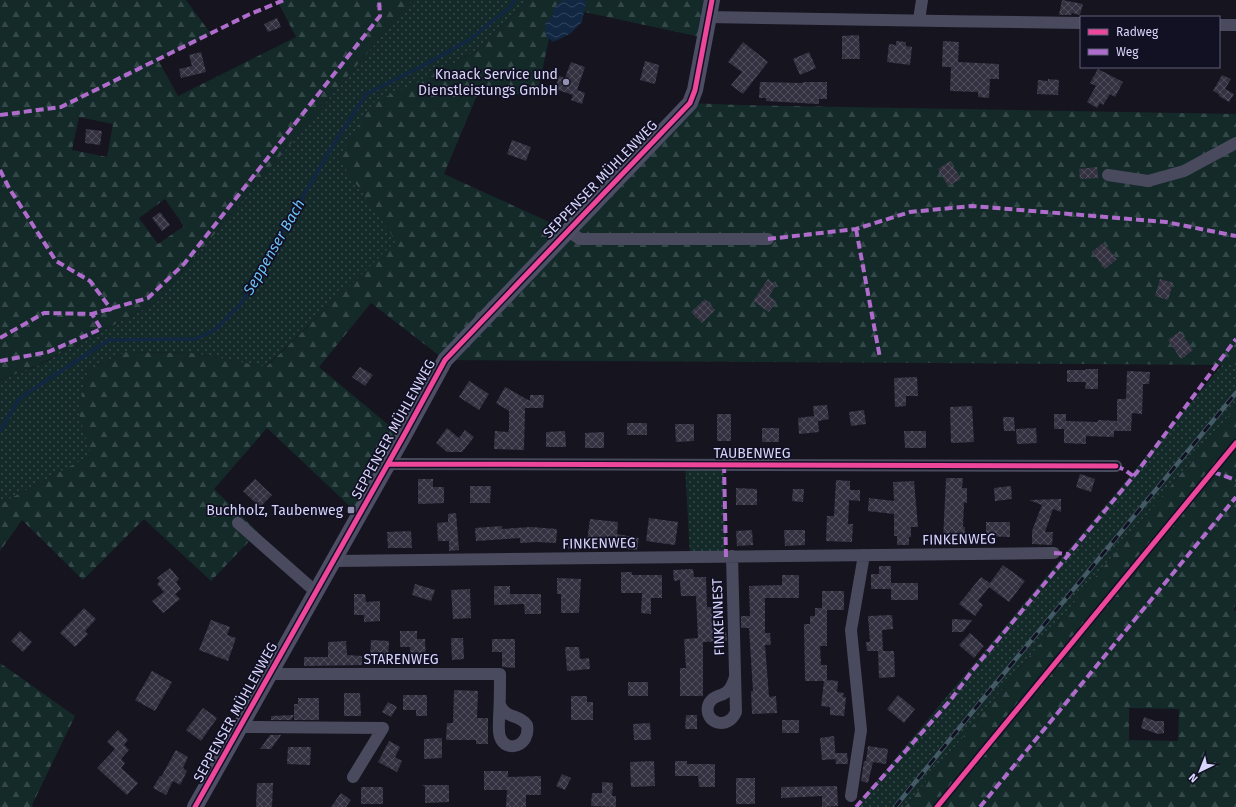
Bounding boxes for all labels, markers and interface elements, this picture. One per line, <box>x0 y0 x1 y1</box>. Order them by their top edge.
legend <box>1080 16 1220 68</box>
text: Radweg <box>1116 25 1159 39</box>
text: Weg <box>1116 45 1139 59</box>
place label: Knaack Service und Dienstleistungs GmbH <box>418 66 558 99</box>
marker: Knaack Service und Dienstleistungs GmbH <box>561 77 571 87</box>
street label: SEPPENSER MÜHLENWEG <box>539 116 661 242</box>
water label: Seppenser Bach <box>239 196 309 299</box>
street label: SEPPENSER MÜHLENWEG <box>347 356 439 502</box>
street label: TAUBENWEG <box>714 445 790 462</box>
place label: Buchholz, Taubenweg <box>206 502 344 519</box>
marker: Buchholz, Taubenweg <box>346 505 356 515</box>
street label: FINKENWEG <box>922 530 996 549</box>
street label: FINKENWEG <box>562 534 636 553</box>
street label: FINKENNEST <box>709 577 728 656</box>
street label: SEPPENSER MÜHLENWEG <box>189 639 281 785</box>
street label: STARENWEG <box>363 651 439 668</box>
north arrow <box>1180 751 1220 791</box>
text: N <box>1186 771 1201 785</box>

